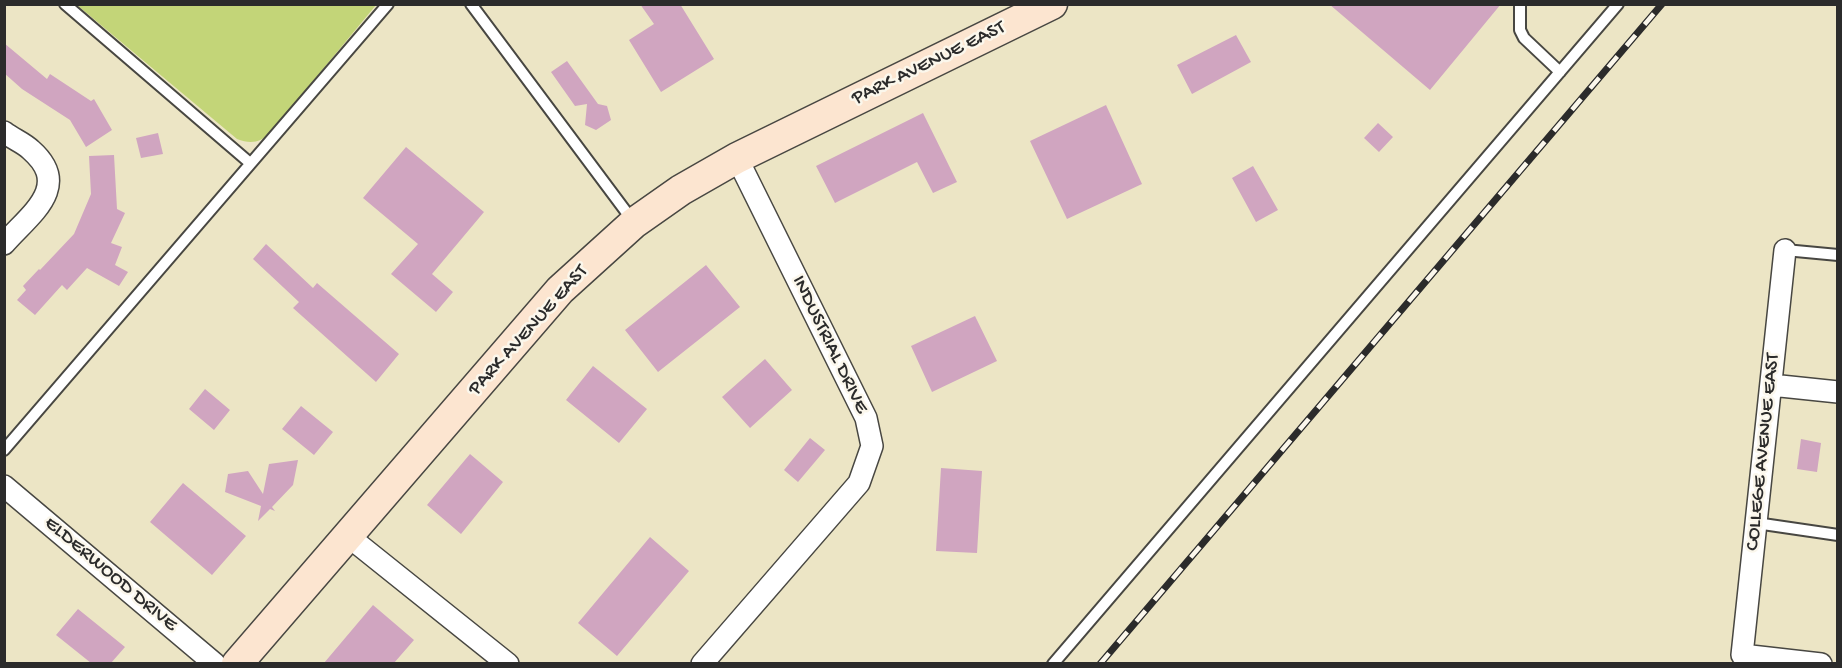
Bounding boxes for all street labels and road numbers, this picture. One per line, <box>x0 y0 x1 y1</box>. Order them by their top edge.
street label: PARK AVENUE EAST <box>848 17 1010 111</box>
street label: PARK AVENUE EAST <box>464 261 594 401</box>
street label: INDUSTRIAL DRIVE <box>785 272 873 418</box>
street label: COLLEGE AVENUE EAST <box>1742 352 1786 552</box>
street label: ELDERWOOD DRIVE <box>39 512 181 638</box>

